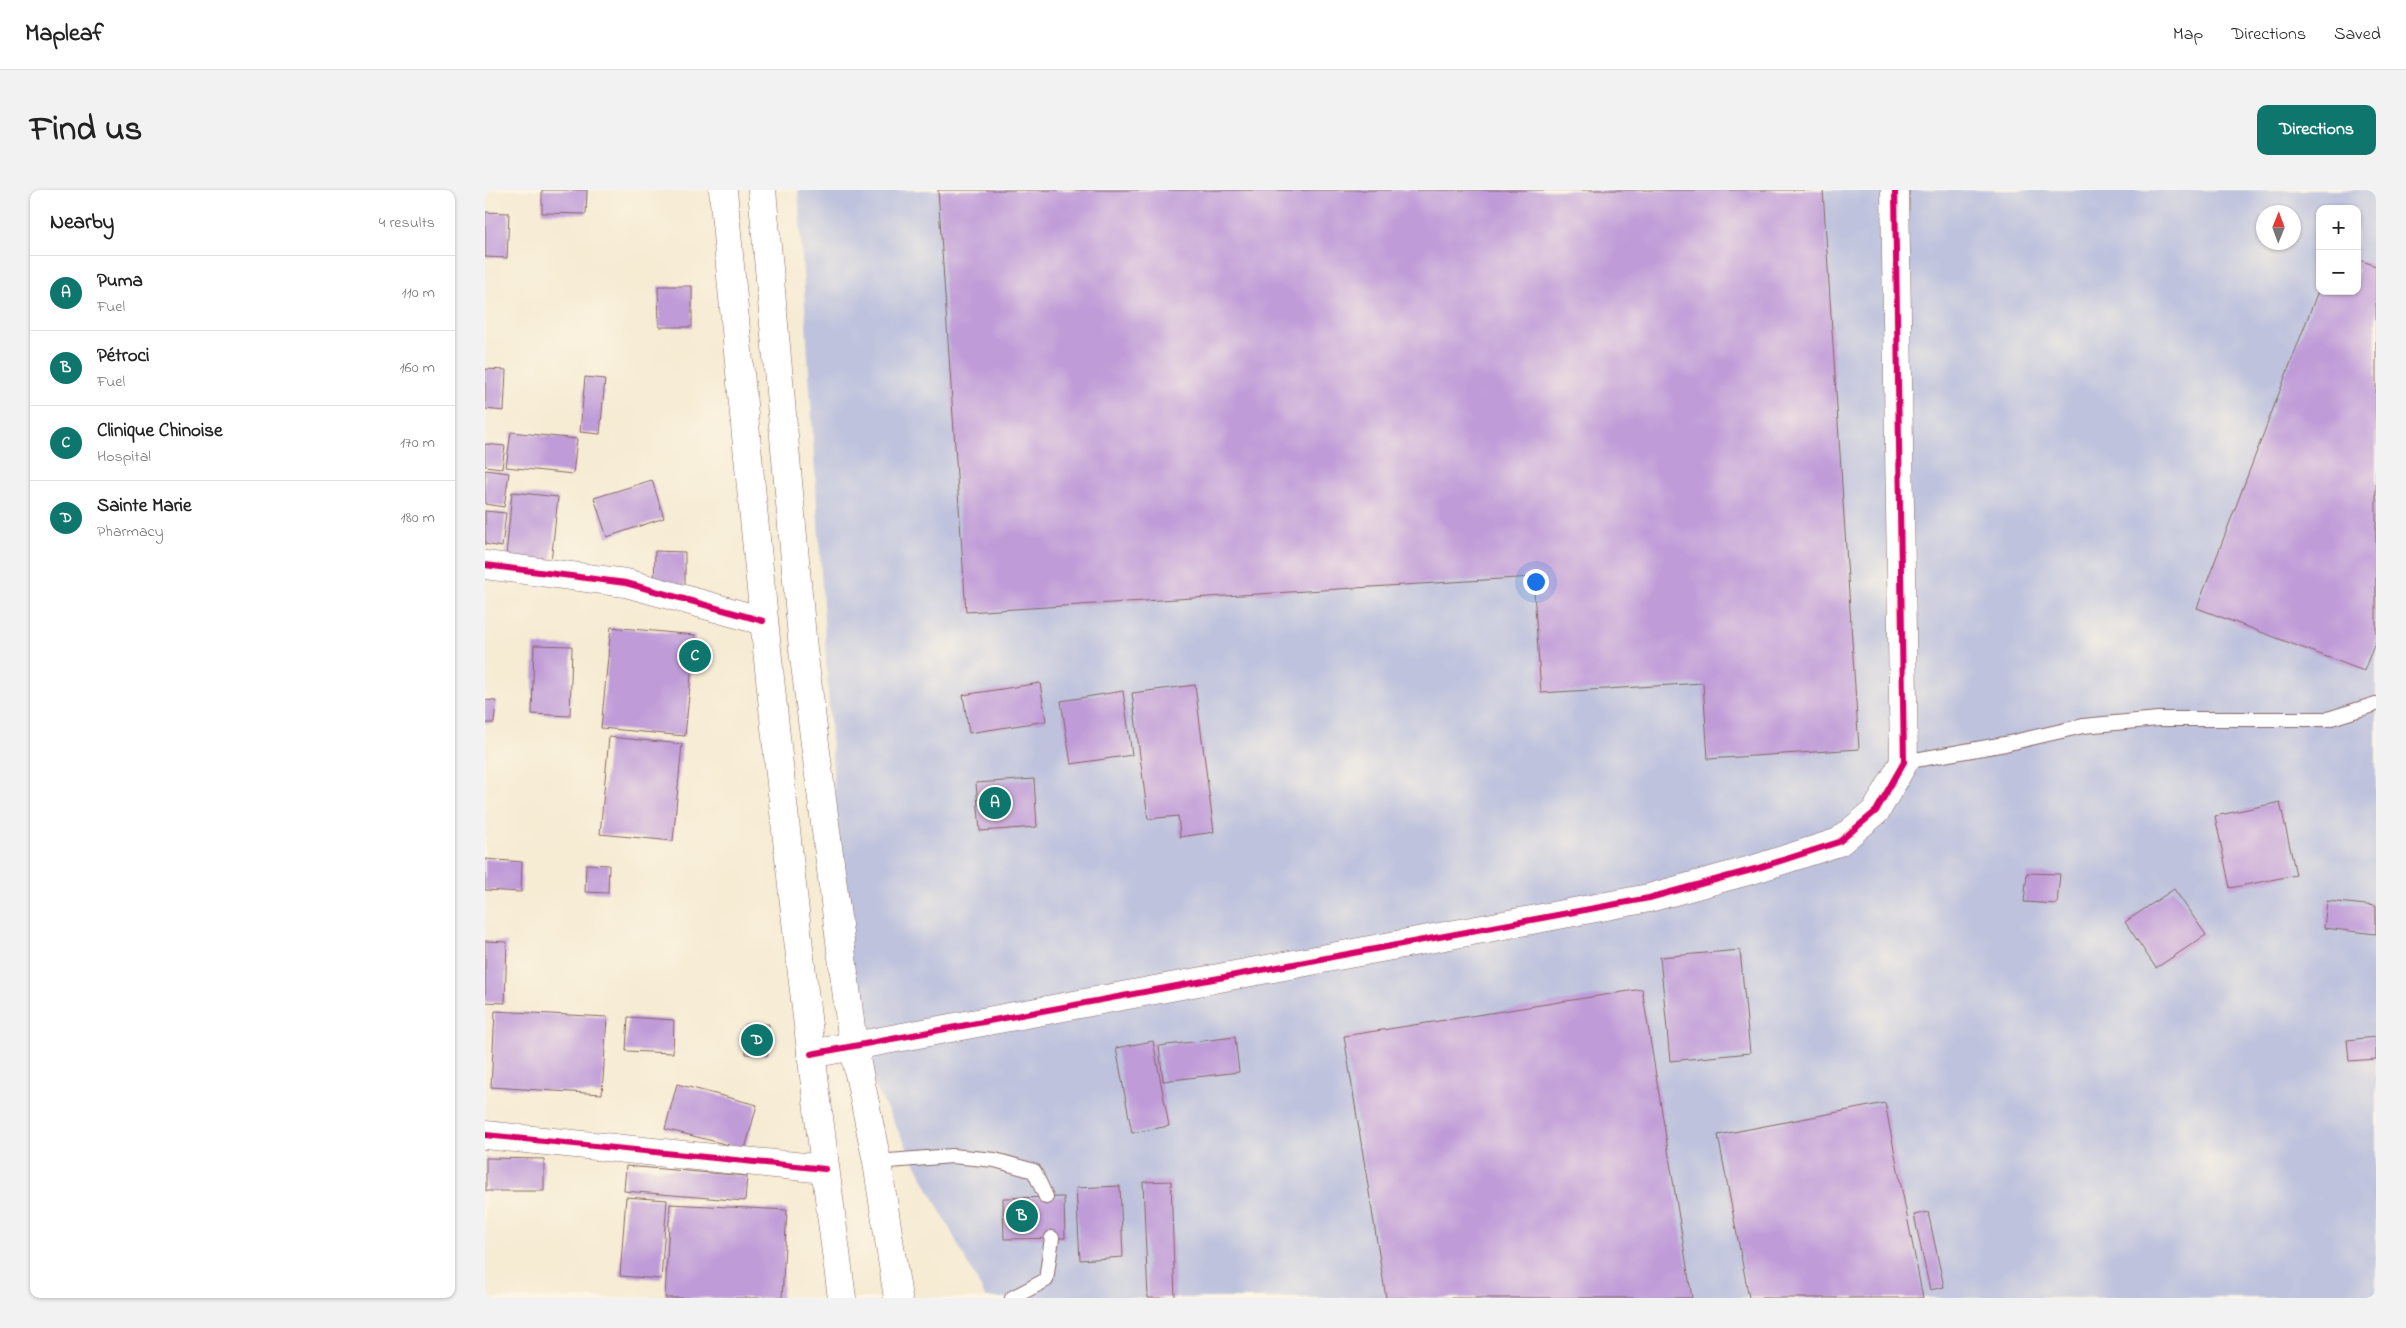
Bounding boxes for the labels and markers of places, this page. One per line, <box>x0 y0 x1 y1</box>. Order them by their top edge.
pin: C <box>679 637 711 675</box>
pin: A <box>979 784 1011 822</box>
pin: D <box>741 1021 773 1059</box>
pin: B <box>1006 1197 1038 1235</box>

